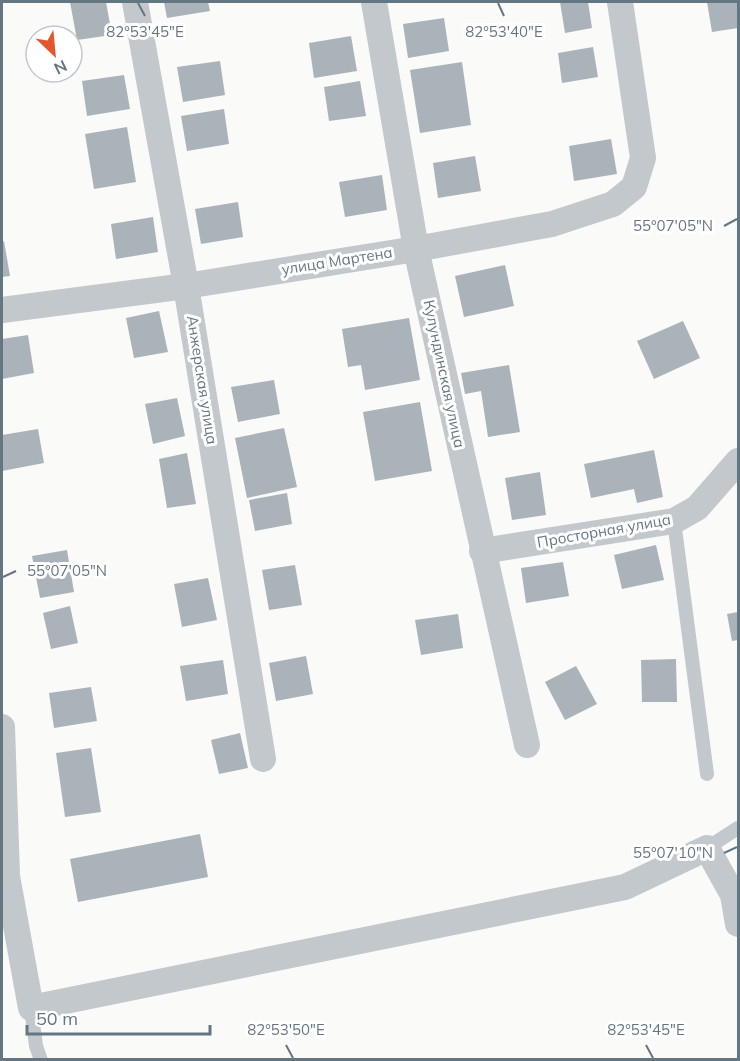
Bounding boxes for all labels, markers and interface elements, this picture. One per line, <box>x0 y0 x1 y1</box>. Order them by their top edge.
text: 82°53'45"E <box>106 22 184 41</box>
text: 82°53'40"E <box>465 22 543 41</box>
north arrow <box>24 24 84 84</box>
text: N <box>51 56 70 79</box>
text: 55°07'05"N <box>633 216 713 235</box>
street label: улица Мартена <box>280 242 394 279</box>
street label: Кулундинская улица <box>420 298 469 450</box>
street label: Анжерская улица <box>183 314 222 446</box>
street label: Просторная улица <box>536 509 672 552</box>
text: 55°07'05"N <box>27 561 107 580</box>
text: 55°07'10"N <box>633 843 713 862</box>
scale bar <box>27 998 210 1036</box>
text: 50 m <box>36 1007 78 1030</box>
text: 82°53'50"E <box>247 1020 325 1039</box>
text: 82°53'45"E <box>607 1020 685 1039</box>

